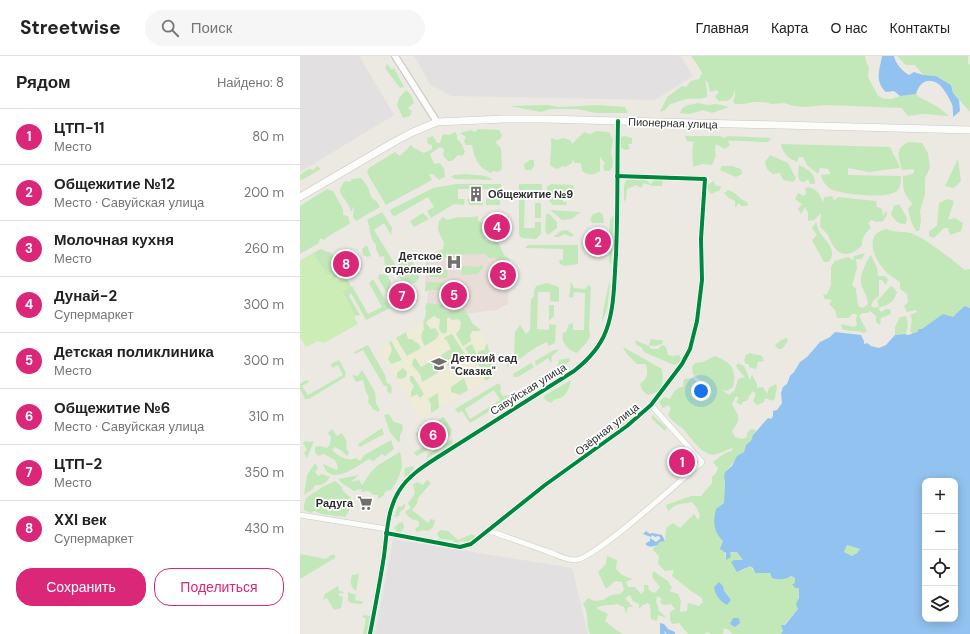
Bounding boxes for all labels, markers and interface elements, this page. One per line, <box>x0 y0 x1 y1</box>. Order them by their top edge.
search box <box>145 10 425 46</box>
text: Streetwise <box>20 15 121 40</box>
icon: search <box>159 17 181 39</box>
text: Поиск <box>191 18 232 38</box>
text: Главная <box>696 19 749 37</box>
text: Карта <box>771 19 808 37</box>
text: О нас <box>830 19 868 37</box>
text: Контакты <box>890 19 950 37</box>
text: Рядом <box>16 71 71 93</box>
text: Найдено: 8 <box>217 74 284 91</box>
street label: Пионерная улица <box>628 114 719 132</box>
text: ЦТП-11 <box>54 118 104 138</box>
text: 1 <box>27 128 31 145</box>
text: 80 m <box>252 128 284 145</box>
text: Место <box>54 138 92 155</box>
text: Общежитие №12 <box>54 174 175 194</box>
text: 2 <box>25 184 33 201</box>
text: 200 m <box>244 184 284 201</box>
building icon: Общежитие №9 <box>467 185 485 203</box>
place label: Общежитие №9 <box>488 187 573 201</box>
text: Место · Савуйская улица <box>54 194 204 211</box>
pin: 4 <box>484 212 510 242</box>
pin: 2 <box>585 227 611 257</box>
text: Молочная кухня <box>54 230 174 250</box>
text: 3 <box>25 240 33 257</box>
text: 260 m <box>244 240 284 257</box>
pin: 8 <box>333 249 359 279</box>
place label: Детское отделение <box>385 249 442 276</box>
text: Место <box>54 250 92 267</box>
hospital icon: Детское отделение <box>445 253 463 271</box>
pin: 3 <box>490 260 516 290</box>
pin: 5 <box>441 280 467 310</box>
pin: 7 <box>389 281 415 311</box>
text: Дунай-2 <box>54 286 117 306</box>
text: 4 <box>25 296 33 313</box>
text: 300 m <box>243 296 284 313</box>
text: Супермаркет <box>54 306 133 323</box>
text: Детская поликлиника <box>54 342 214 362</box>
place label: Детский сад "Сказка" <box>451 351 517 378</box>
text: 5 <box>25 352 33 369</box>
text: 300 m <box>243 352 284 369</box>
school or university icon: Детский сад "Сказка" <box>430 355 448 373</box>
street label: Савуйская улица <box>487 359 569 418</box>
text: Место <box>54 362 92 379</box>
your location <box>691 381 711 401</box>
text: Общежитие №6 <box>54 398 170 418</box>
street label: Озёрная улица <box>572 399 642 458</box>
text: 6 <box>25 408 33 425</box>
text: 310 m <box>249 408 284 425</box>
text: Место · Савуйская улица <box>54 418 204 435</box>
pin: 6 <box>420 420 446 450</box>
pin: 1 <box>669 447 695 477</box>
text: ЦТП-2 <box>54 454 102 474</box>
text: 7 <box>26 464 32 481</box>
text: 350 m <box>244 464 284 481</box>
text: Место <box>54 474 92 491</box>
map controls <box>922 478 958 622</box>
button: + <box>922 478 958 514</box>
supermarket icon: Радуга <box>356 494 374 512</box>
place label: Радуга <box>316 496 354 510</box>
text: XXI век <box>54 510 107 530</box>
button: − <box>922 514 958 550</box>
text: 8 <box>25 520 33 537</box>
text: 430 m <box>244 520 284 537</box>
text: Супермаркет <box>54 530 133 547</box>
button: locate <box>922 550 958 586</box>
button: Сохранить <box>16 568 146 606</box>
button: Поделиться <box>154 568 284 606</box>
button: layers <box>922 586 958 622</box>

